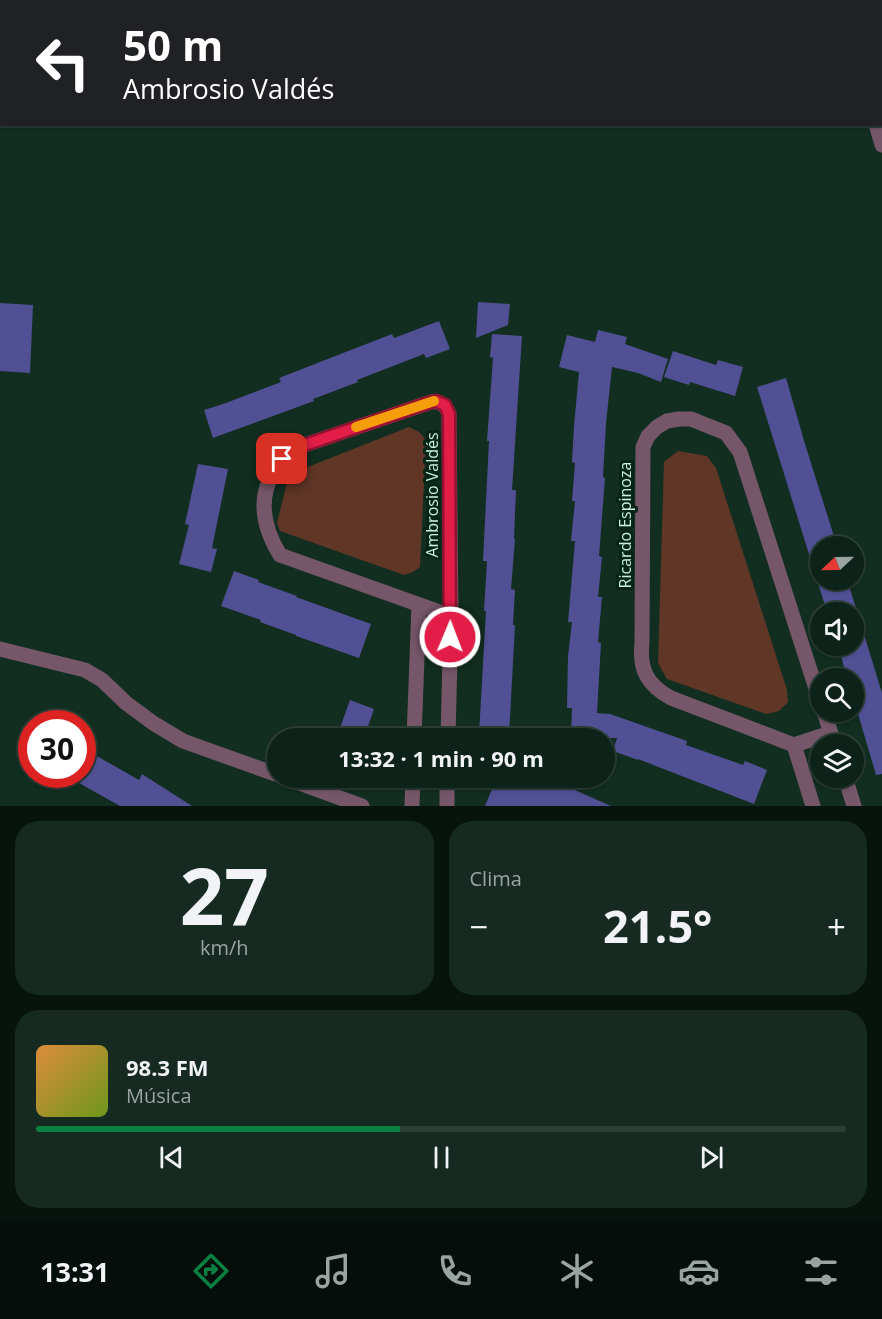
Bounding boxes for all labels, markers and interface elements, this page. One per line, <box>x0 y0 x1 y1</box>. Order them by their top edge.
text: 50 m <box>123 16 223 73</box>
icon: left <box>24 24 102 102</box>
text: Ambrosio Valdés <box>123 70 334 107</box>
street label: Ambrosio Valdés <box>421 432 443 558</box>
pin <box>256 433 307 484</box>
icon: arrive <box>265 442 298 475</box>
street label: Ricardo Espinoza <box>614 462 636 588</box>
north arrow <box>810 536 864 590</box>
map controls <box>810 536 864 788</box>
button: sound <box>810 602 864 656</box>
position arrow <box>418 605 482 669</box>
button: search <box>810 668 864 722</box>
speed limit sign: 30 <box>18 710 96 788</box>
button: layers <box>810 734 864 788</box>
text: 13:32 · 1 min · 90 m <box>338 743 544 773</box>
text: 27 <box>180 842 269 948</box>
text: Clima <box>470 865 522 892</box>
text: 21.5° <box>603 895 712 956</box>
text: − <box>470 904 488 949</box>
text: + <box>827 904 846 949</box>
text: km/h <box>200 934 249 961</box>
text: 98.3 FM <box>126 1052 209 1082</box>
text: Música <box>126 1082 192 1109</box>
icon: previous <box>155 1141 188 1174</box>
icon: pause <box>425 1141 458 1174</box>
icon: next <box>695 1141 728 1174</box>
icon: directions <box>190 1250 232 1292</box>
icon: music <box>312 1250 354 1292</box>
icon: phone <box>434 1250 476 1292</box>
icon: climate <box>556 1250 598 1292</box>
icon: car <box>678 1250 720 1292</box>
icon: filters <box>800 1250 842 1292</box>
text: 13:31 <box>40 1253 109 1290</box>

